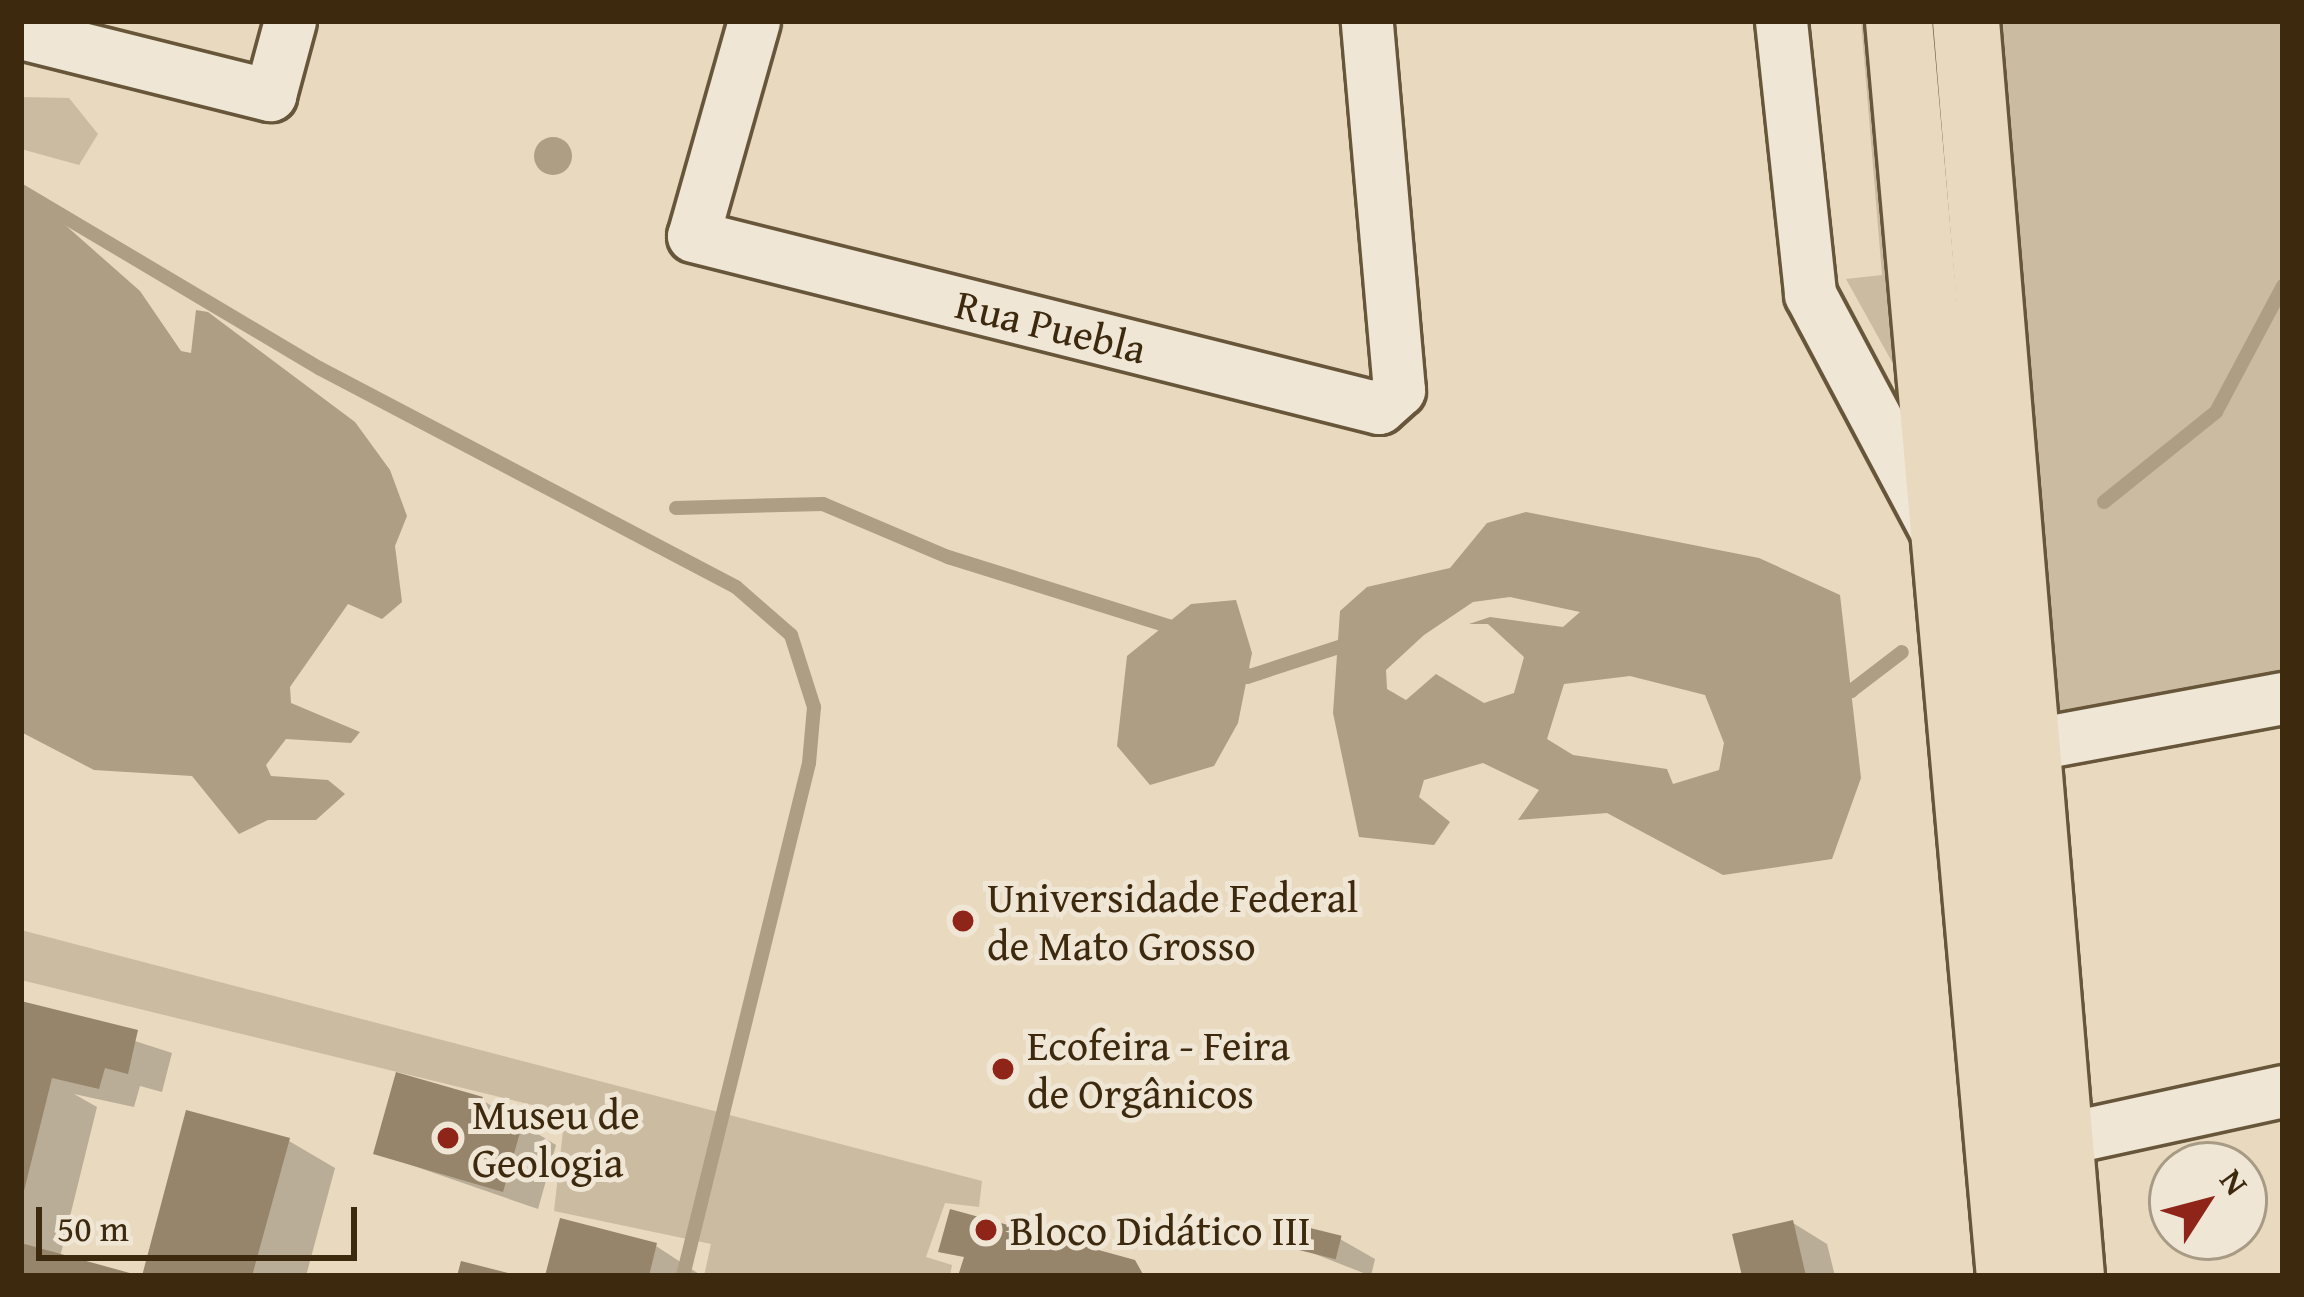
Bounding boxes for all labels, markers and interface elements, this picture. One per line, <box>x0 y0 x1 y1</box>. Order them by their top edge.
street label: Rua Puebla <box>951 278 1151 374</box>
place label: Universidade Federal de Mato Grosso <box>987 872 1358 970</box>
marker: Universidade Federal de Mato Grosso <box>950 908 976 934</box>
place label: Ecofeira - Feira de Orgânicos <box>1027 1020 1290 1118</box>
marker: Ecofeira - Feira de Orgânicos <box>990 1056 1016 1082</box>
place label: Museu de Geologia <box>472 1089 640 1188</box>
marker: Museu de Geologia <box>435 1125 461 1151</box>
north arrow <box>2148 1141 2268 1261</box>
text: N <box>2209 1159 2261 1205</box>
scale bar <box>42 1183 363 1257</box>
text: 50 m <box>57 1201 129 1254</box>
place label: Bloco Didático III <box>1010 1205 1311 1255</box>
marker: Bloco Didático III <box>973 1217 999 1243</box>

